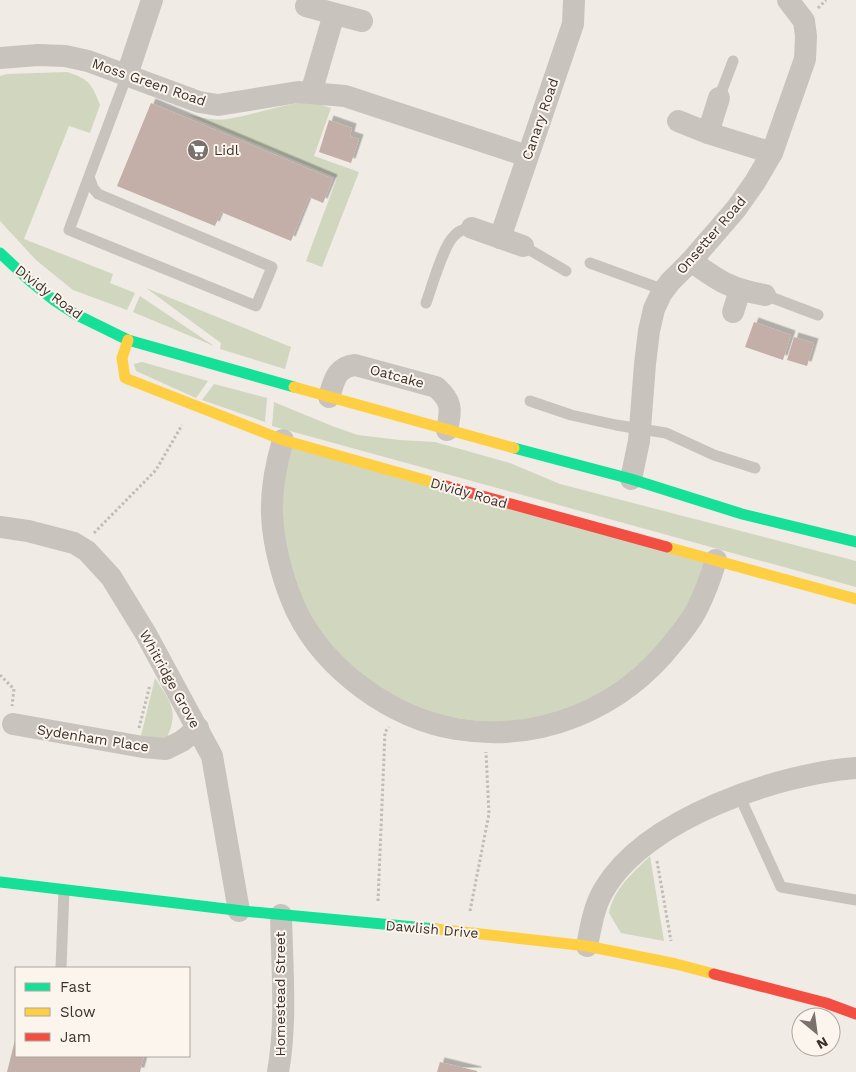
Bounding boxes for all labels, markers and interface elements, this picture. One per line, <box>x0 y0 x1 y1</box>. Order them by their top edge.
street label: Moss Green Road <box>90 55 208 109</box>
street label: Canary Road <box>518 76 562 162</box>
supermarket icon: Lidl <box>186 138 210 162</box>
place label: Lidl <box>214 142 240 158</box>
street label: Onsetter Road <box>673 193 749 277</box>
street label: Dividy Road <box>12 262 86 322</box>
street label: Oatcake <box>368 361 426 391</box>
street label: Dividy Road <box>429 474 509 512</box>
street label: Whitridge Grove <box>136 627 204 731</box>
street label: Sydenham Place <box>36 721 150 755</box>
street label: Dawlish Drive <box>385 917 479 941</box>
street label: Homestead Street <box>272 931 288 1056</box>
legend <box>15 967 190 1057</box>
text: Fast <box>60 978 92 996</box>
text: Slow <box>60 1003 96 1021</box>
north arrow <box>791 1007 841 1057</box>
text: Jam <box>60 1028 91 1046</box>
text: N <box>814 1034 831 1053</box>

